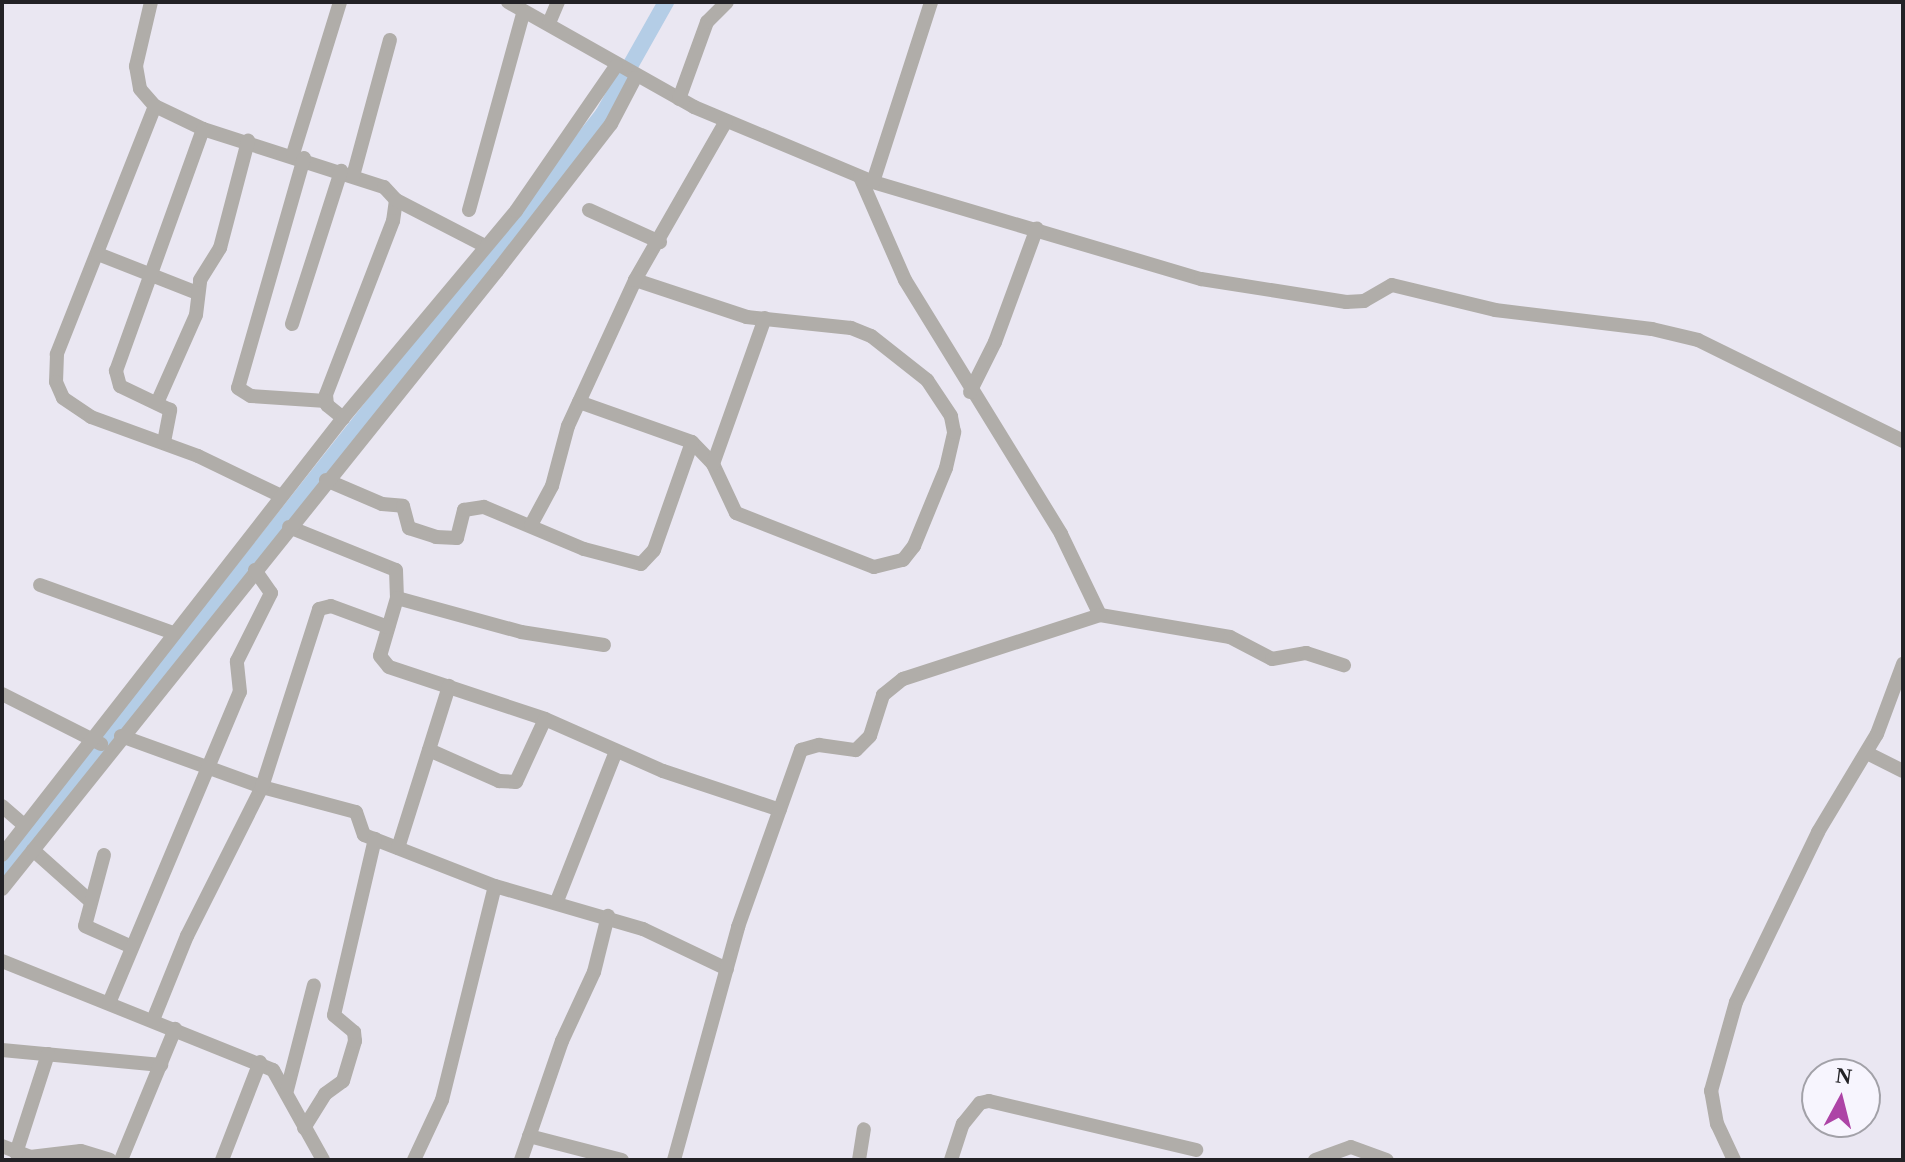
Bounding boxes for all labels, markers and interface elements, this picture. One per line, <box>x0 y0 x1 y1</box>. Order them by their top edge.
north arrow <box>1801 1058 1881 1138</box>
text: N <box>1834 1062 1853 1089</box>

